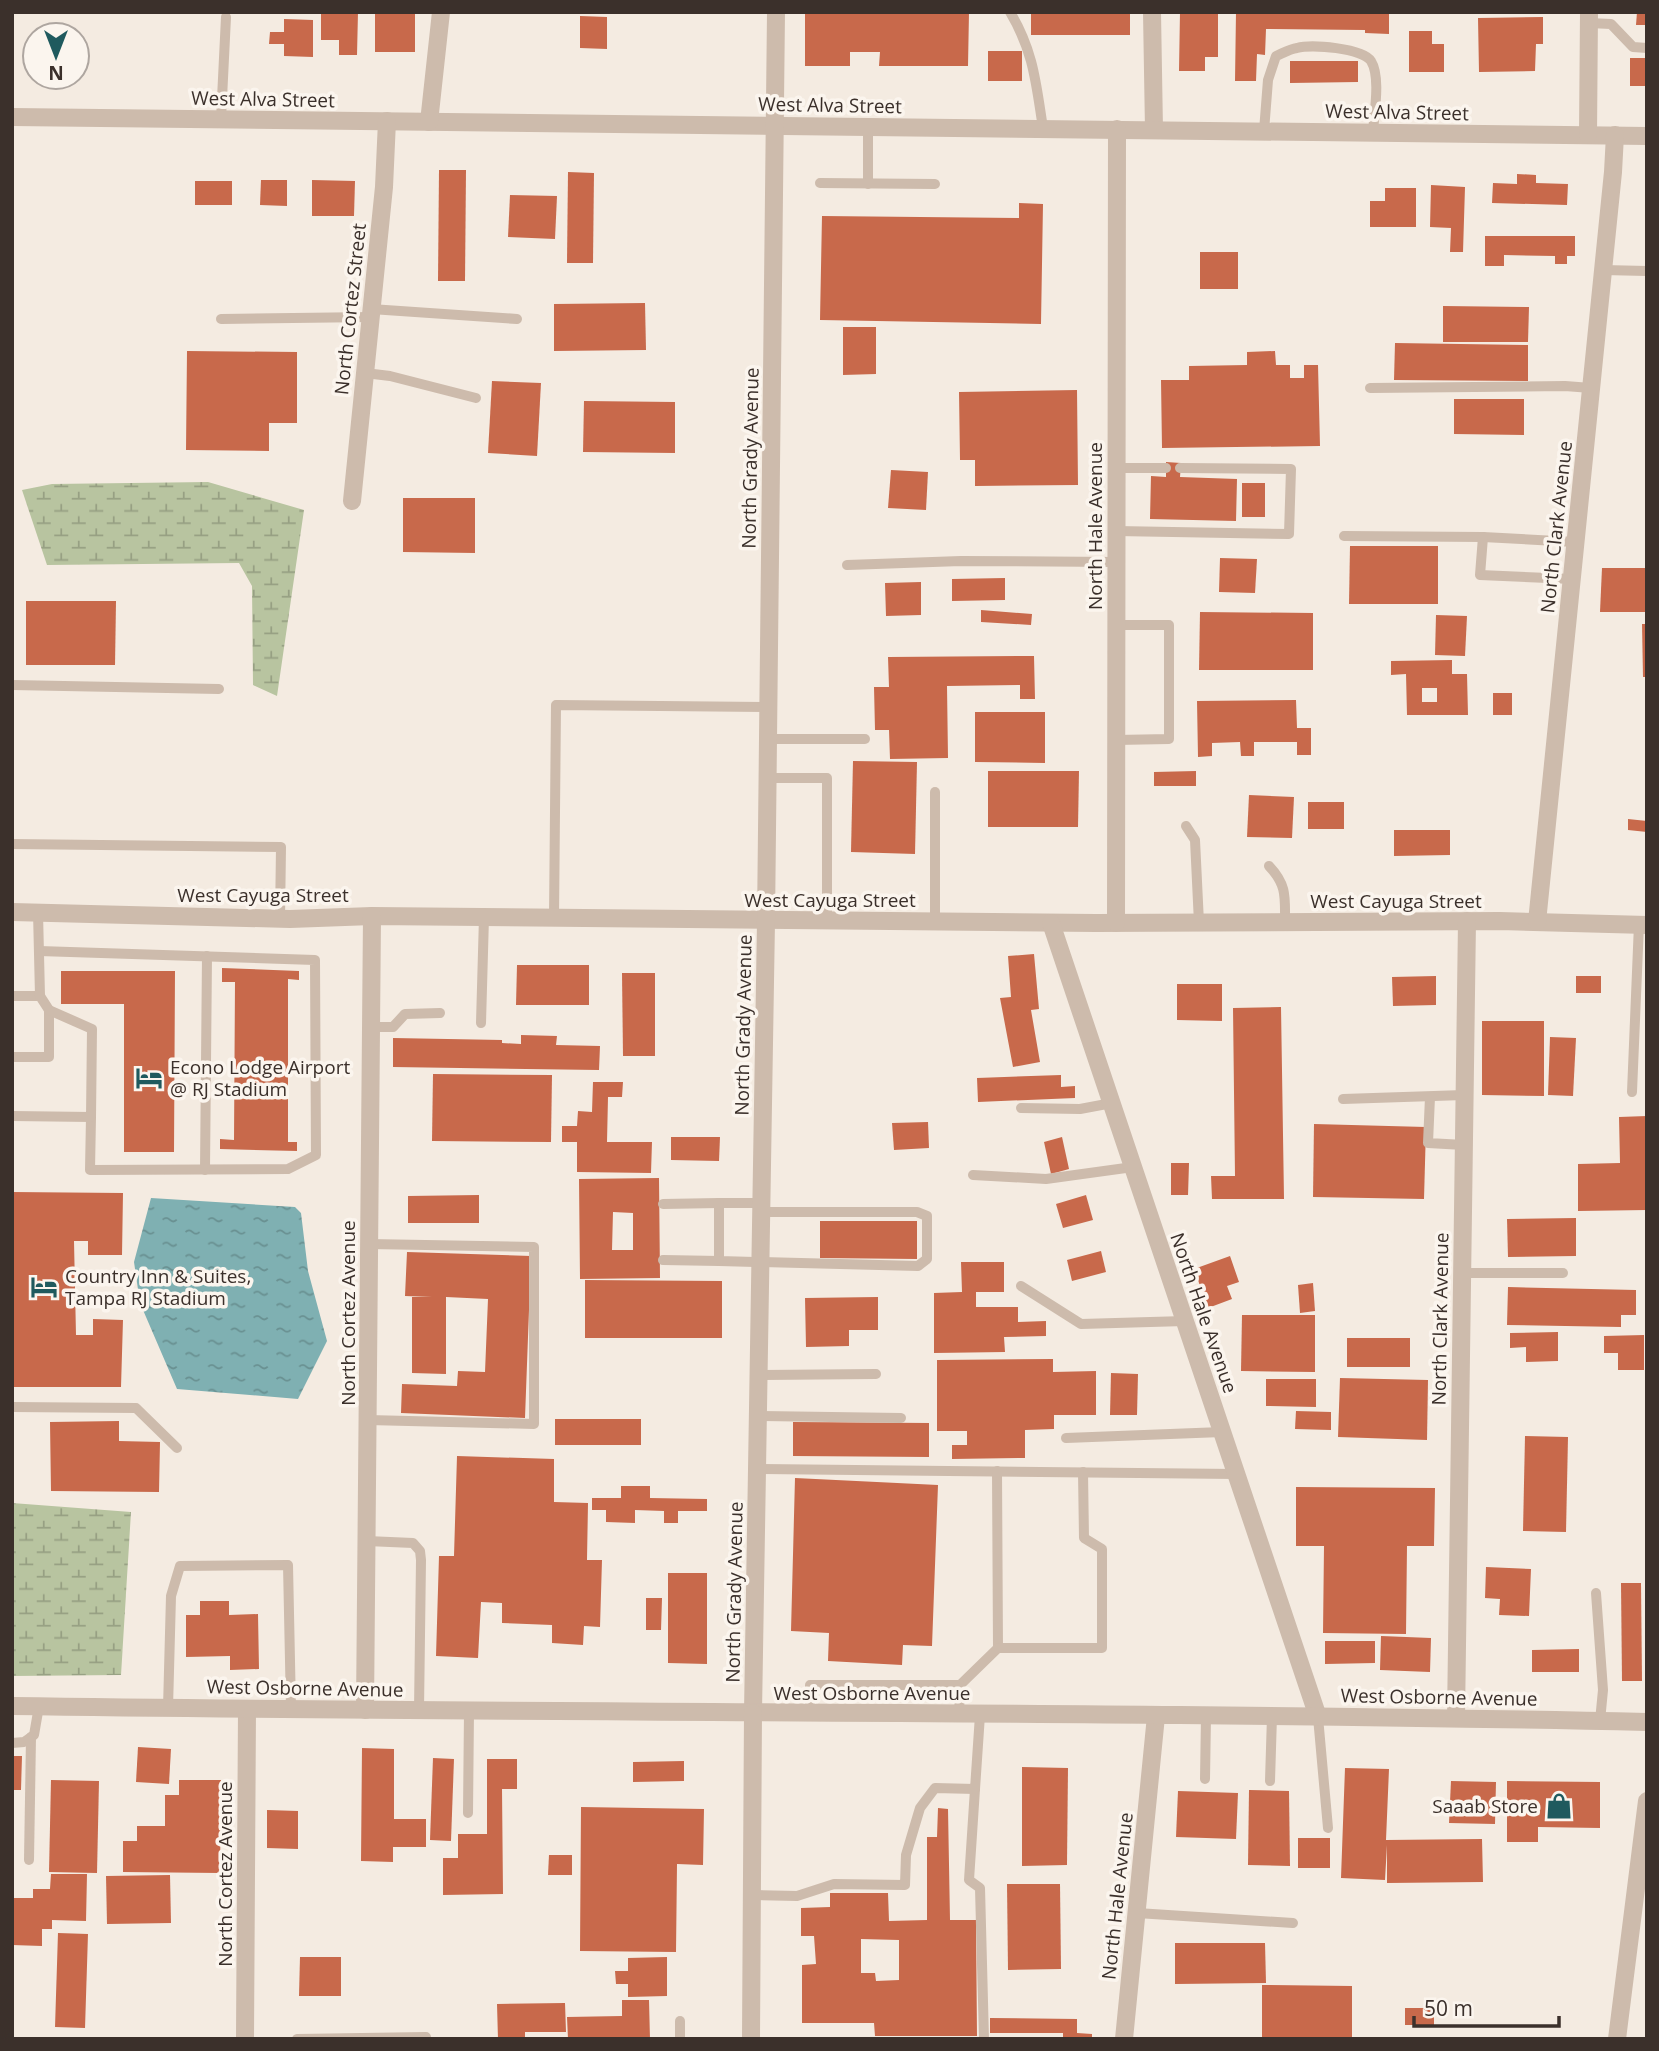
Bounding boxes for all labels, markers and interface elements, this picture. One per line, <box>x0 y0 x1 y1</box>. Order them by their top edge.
north arrow <box>21 21 91 91</box>
text: N <box>48 60 64 86</box>
street label: West Alva Street <box>191 85 335 113</box>
street label: West Alva Street <box>758 91 902 119</box>
street label: West Alva Street <box>1325 98 1469 126</box>
street label: North Cortez Street <box>328 222 372 396</box>
street label: North Grady Avenue <box>735 367 765 549</box>
street label: North Clark Avenue <box>1534 440 1578 614</box>
street label: North Hale Avenue <box>1082 442 1108 610</box>
street label: West Cayuga Street <box>177 882 349 908</box>
street label: West Cayuga Street <box>744 887 916 913</box>
street label: West Cayuga Street <box>1310 888 1482 914</box>
street label: North Grady Avenue <box>728 934 758 1116</box>
place label: Econo Lodge Airport @ RJ Stadium <box>170 1054 350 1102</box>
hotel icon: Econo Lodge Airport @ RJ Stadium <box>134 1063 164 1093</box>
street label: North Cortez Avenue <box>335 1220 361 1406</box>
street label: North Hale Avenue <box>1164 1229 1244 1397</box>
street label: North Clark Avenue <box>1425 1232 1455 1406</box>
place label: Country Inn & Suites, Tampa RJ Stadium <box>65 1263 251 1311</box>
hotel icon: Country Inn & Suites, Tampa RJ Stadium <box>29 1272 59 1302</box>
street label: North Grady Avenue <box>719 1501 749 1683</box>
street label: West Osborne Avenue <box>206 1673 404 1703</box>
street label: West Osborne Avenue <box>773 1680 971 1706</box>
street label: West Osborne Avenue <box>1340 1682 1538 1712</box>
street label: North Cortez Avenue <box>212 1781 238 1967</box>
shop icon: Saaab Store <box>1544 1791 1574 1821</box>
place label: Saaab Store <box>1432 1793 1538 1819</box>
street label: North Hale Avenue <box>1095 1811 1139 1981</box>
scale bar <box>1414 1984 1559 2028</box>
text: 50 m <box>1424 1994 1473 2022</box>

